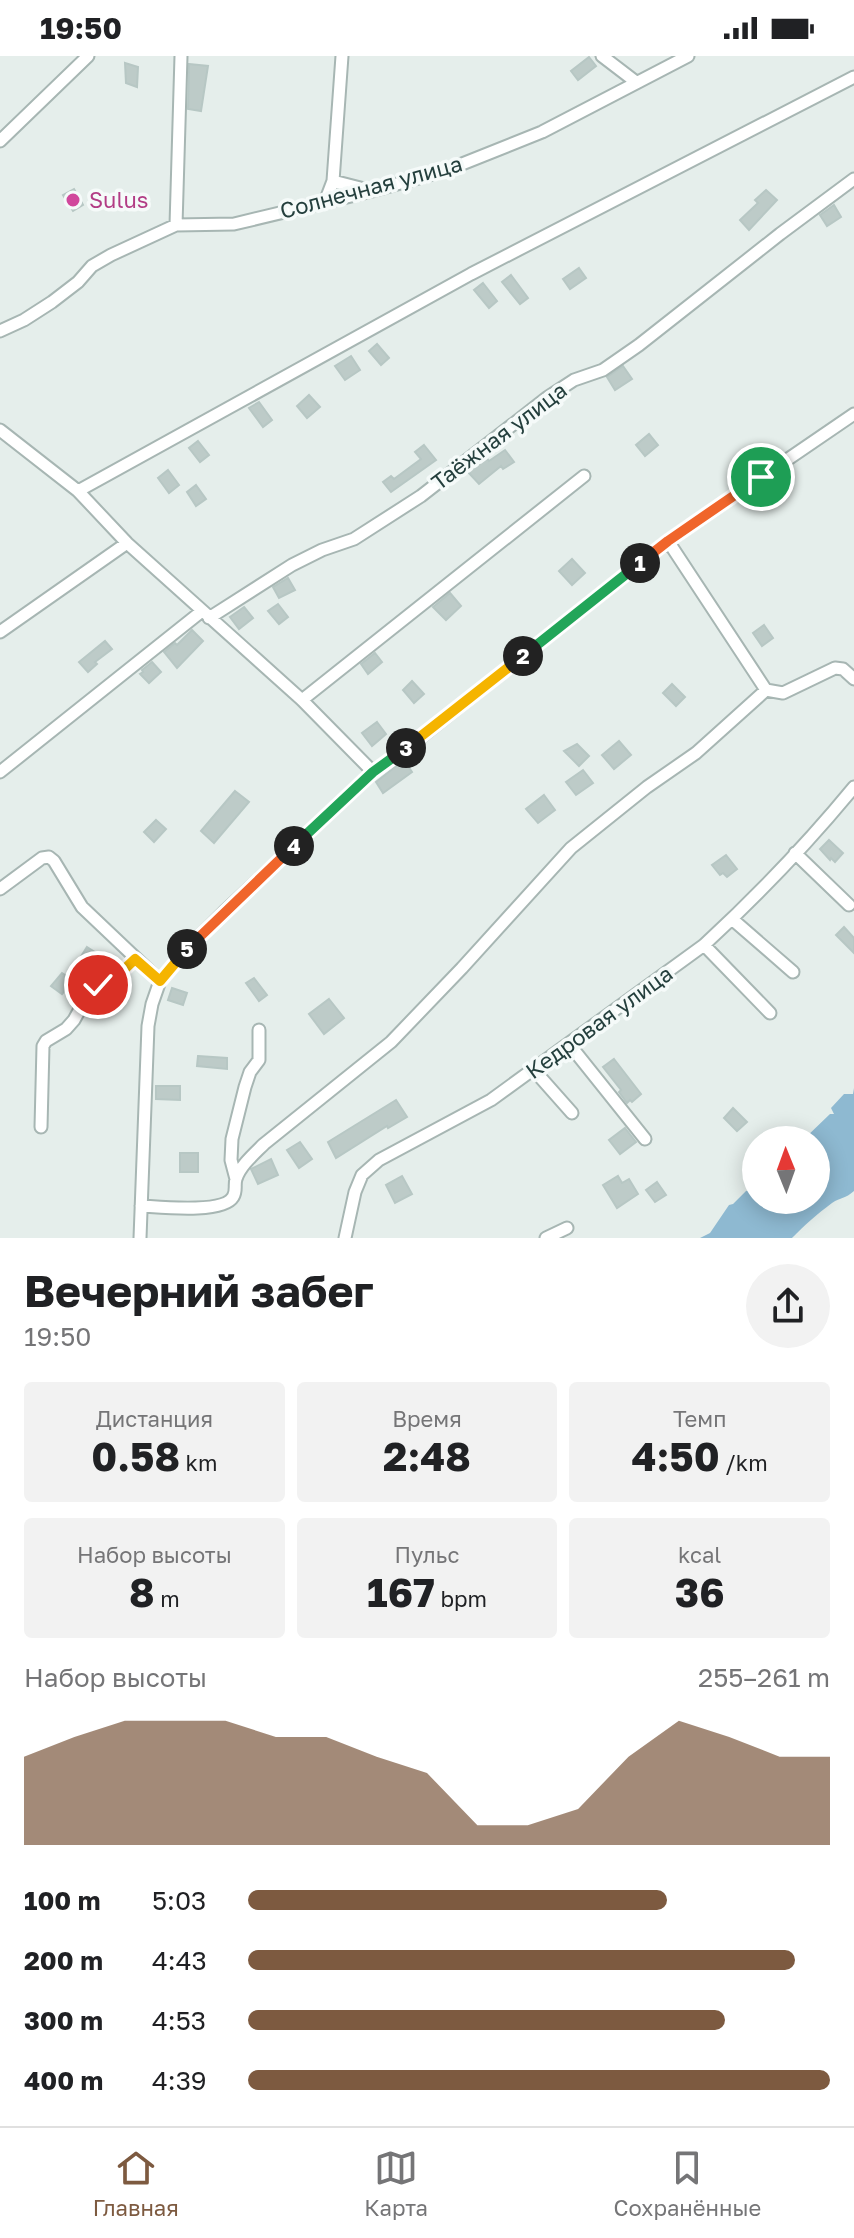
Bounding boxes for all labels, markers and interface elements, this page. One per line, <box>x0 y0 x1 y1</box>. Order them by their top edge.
text: 19:50 <box>40 10 122 46</box>
street label: Солнечная улица <box>277 149 465 224</box>
place label: Sulus <box>89 186 148 213</box>
marker: Sulus <box>64 191 82 209</box>
street label: Таёжная улица <box>426 376 572 495</box>
pin <box>727 443 795 511</box>
icon: arrive <box>739 455 783 499</box>
pin: 1 <box>620 543 660 583</box>
text: 1 <box>634 549 646 576</box>
pin: 2 <box>503 636 543 676</box>
text: 2 <box>516 642 530 669</box>
pin: 3 <box>386 728 426 768</box>
text: 3 <box>399 734 413 761</box>
pin: 4 <box>274 826 314 866</box>
text: 4 <box>287 832 301 859</box>
pin: 5 <box>167 929 207 969</box>
text: 5 <box>180 935 194 962</box>
pin <box>64 951 132 1019</box>
street label: Кедровая улица <box>520 959 677 1084</box>
icon: check <box>76 963 120 1007</box>
north arrow <box>742 1126 830 1214</box>
map controls <box>742 1126 830 1214</box>
text: Вечерний забег <box>24 1264 374 1317</box>
button: share <box>746 1264 830 1348</box>
text: 19:50 <box>24 1321 91 1352</box>
text: Дистанция <box>96 1405 213 1432</box>
text: Время <box>392 1405 462 1432</box>
text: Темп <box>673 1405 726 1432</box>
text: 0.58 <box>91 1432 180 1480</box>
text: 2:48 <box>383 1432 471 1480</box>
text: 4:50 <box>632 1432 720 1480</box>
text: km <box>180 1449 217 1476</box>
text: /km <box>720 1449 768 1476</box>
text: Набор высоты <box>77 1541 232 1568</box>
text: Пульс <box>394 1541 460 1568</box>
text: kcal <box>678 1541 721 1568</box>
text: 8 <box>129 1568 155 1616</box>
text: 167 <box>367 1568 435 1616</box>
text: 36 <box>675 1568 725 1616</box>
text: m <box>155 1585 180 1612</box>
text: bpm <box>435 1585 487 1612</box>
text: Набор высоты <box>24 1662 207 1693</box>
text: 255–261 m <box>698 1662 830 1693</box>
text: 100 m <box>24 1885 100 1916</box>
text: 5:03 <box>152 1885 206 1916</box>
text: 200 m <box>24 1945 103 1976</box>
text: 4:43 <box>152 1945 207 1976</box>
text: 300 m <box>24 2005 103 2036</box>
text: 4:53 <box>152 2005 206 2036</box>
text: 400 m <box>24 2065 103 2096</box>
text: 4:39 <box>152 2065 207 2096</box>
tab: Главная <box>93 2146 179 2221</box>
tab: Карта <box>364 2146 428 2221</box>
tab: Сохранённые <box>614 2146 761 2221</box>

